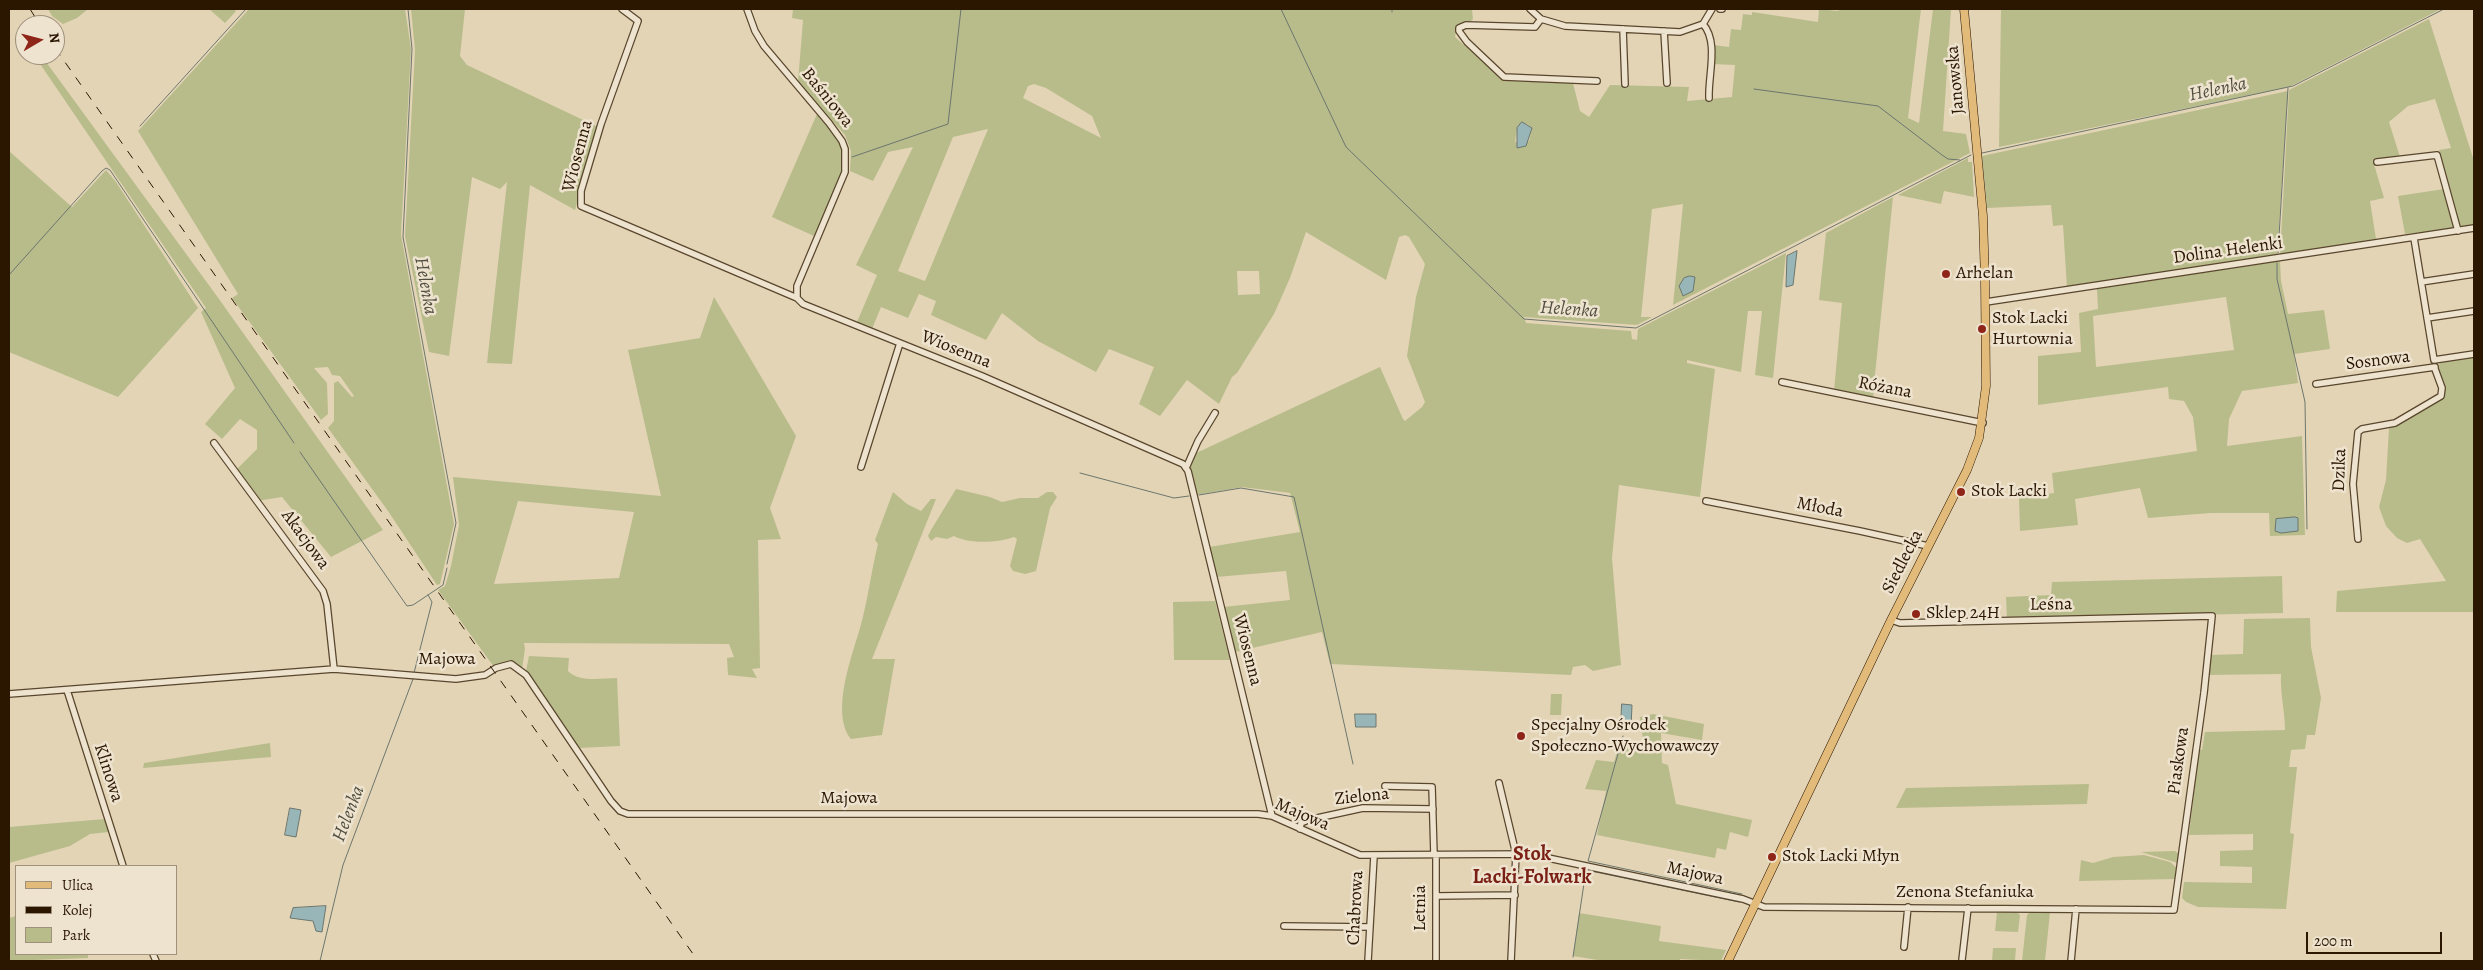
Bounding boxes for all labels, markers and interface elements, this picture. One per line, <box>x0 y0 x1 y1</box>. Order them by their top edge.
north arrow <box>15 15 65 65</box>
text: N <box>44 32 64 44</box>
street label: Janowska <box>1942 45 1970 115</box>
street label: Baśniowa <box>796 64 858 132</box>
water label: Helenka <box>2187 73 2249 107</box>
street label: Wiosenna <box>558 118 598 194</box>
street label: Dolina Helenki <box>2172 233 2284 269</box>
water label: Helenka <box>409 255 441 317</box>
place label: Arhelan <box>1956 263 2013 285</box>
marker: Arhelan <box>1940 268 1952 280</box>
water label: Helenka <box>1539 297 1599 323</box>
place label: Stok Lacki Hurtownia <box>1992 308 2073 350</box>
marker: Stok Lacki Hurtownia <box>1976 323 1988 335</box>
street label: Wiosenna <box>918 326 994 374</box>
street label: Sosnowa <box>2345 346 2411 376</box>
street label: Różana <box>1856 372 1914 404</box>
street label: Dzika <box>2328 448 2352 492</box>
place label: Stok Lacki <box>1971 481 2047 503</box>
marker: Stok Lacki <box>1955 486 1967 498</box>
street label: Młoda <box>1795 493 1845 523</box>
street label: Akacjowa <box>276 506 334 574</box>
street label: Siedlecka <box>1878 526 1928 598</box>
street label: Leśna <box>2029 594 2073 616</box>
place label: Sklep 24H <box>1926 603 2000 625</box>
marker: Sklep 24H <box>1910 608 1922 620</box>
street label: Wiosenna <box>1228 612 1266 688</box>
street label: Majowa <box>418 649 476 671</box>
place label: Specjalny Ośrodek Społeczno-Wychowawczy <box>1531 715 1719 758</box>
street label: Piaskowa <box>2164 726 2194 796</box>
marker: Specjalny Ośrodek Społeczno-Wychowawczy <box>1515 730 1527 742</box>
street label: Klinowa <box>88 741 128 805</box>
water label: Helenka <box>328 783 370 845</box>
street label: Zielona <box>1334 783 1390 811</box>
street label: Majowa <box>820 788 878 810</box>
street label: Majowa <box>1271 794 1333 836</box>
district label: Stok Lacki-Folwark <box>1472 843 1592 890</box>
place label: Stok Lacki Młyn <box>1782 846 1900 868</box>
marker: Stok Lacki Młyn <box>1766 851 1778 863</box>
street label: Majowa <box>1665 857 1725 891</box>
legend <box>15 865 178 955</box>
street label: Chabrowa <box>1343 870 1369 946</box>
text: Ulica <box>62 875 93 895</box>
street label: Zenona Stefaniuka <box>1896 882 2034 904</box>
street label: Letnia <box>1410 885 1432 931</box>
text: Kolej <box>62 900 93 920</box>
scale bar <box>2308 922 2444 954</box>
text: Park <box>62 925 90 945</box>
text: 200 m <box>2314 931 2353 951</box>

